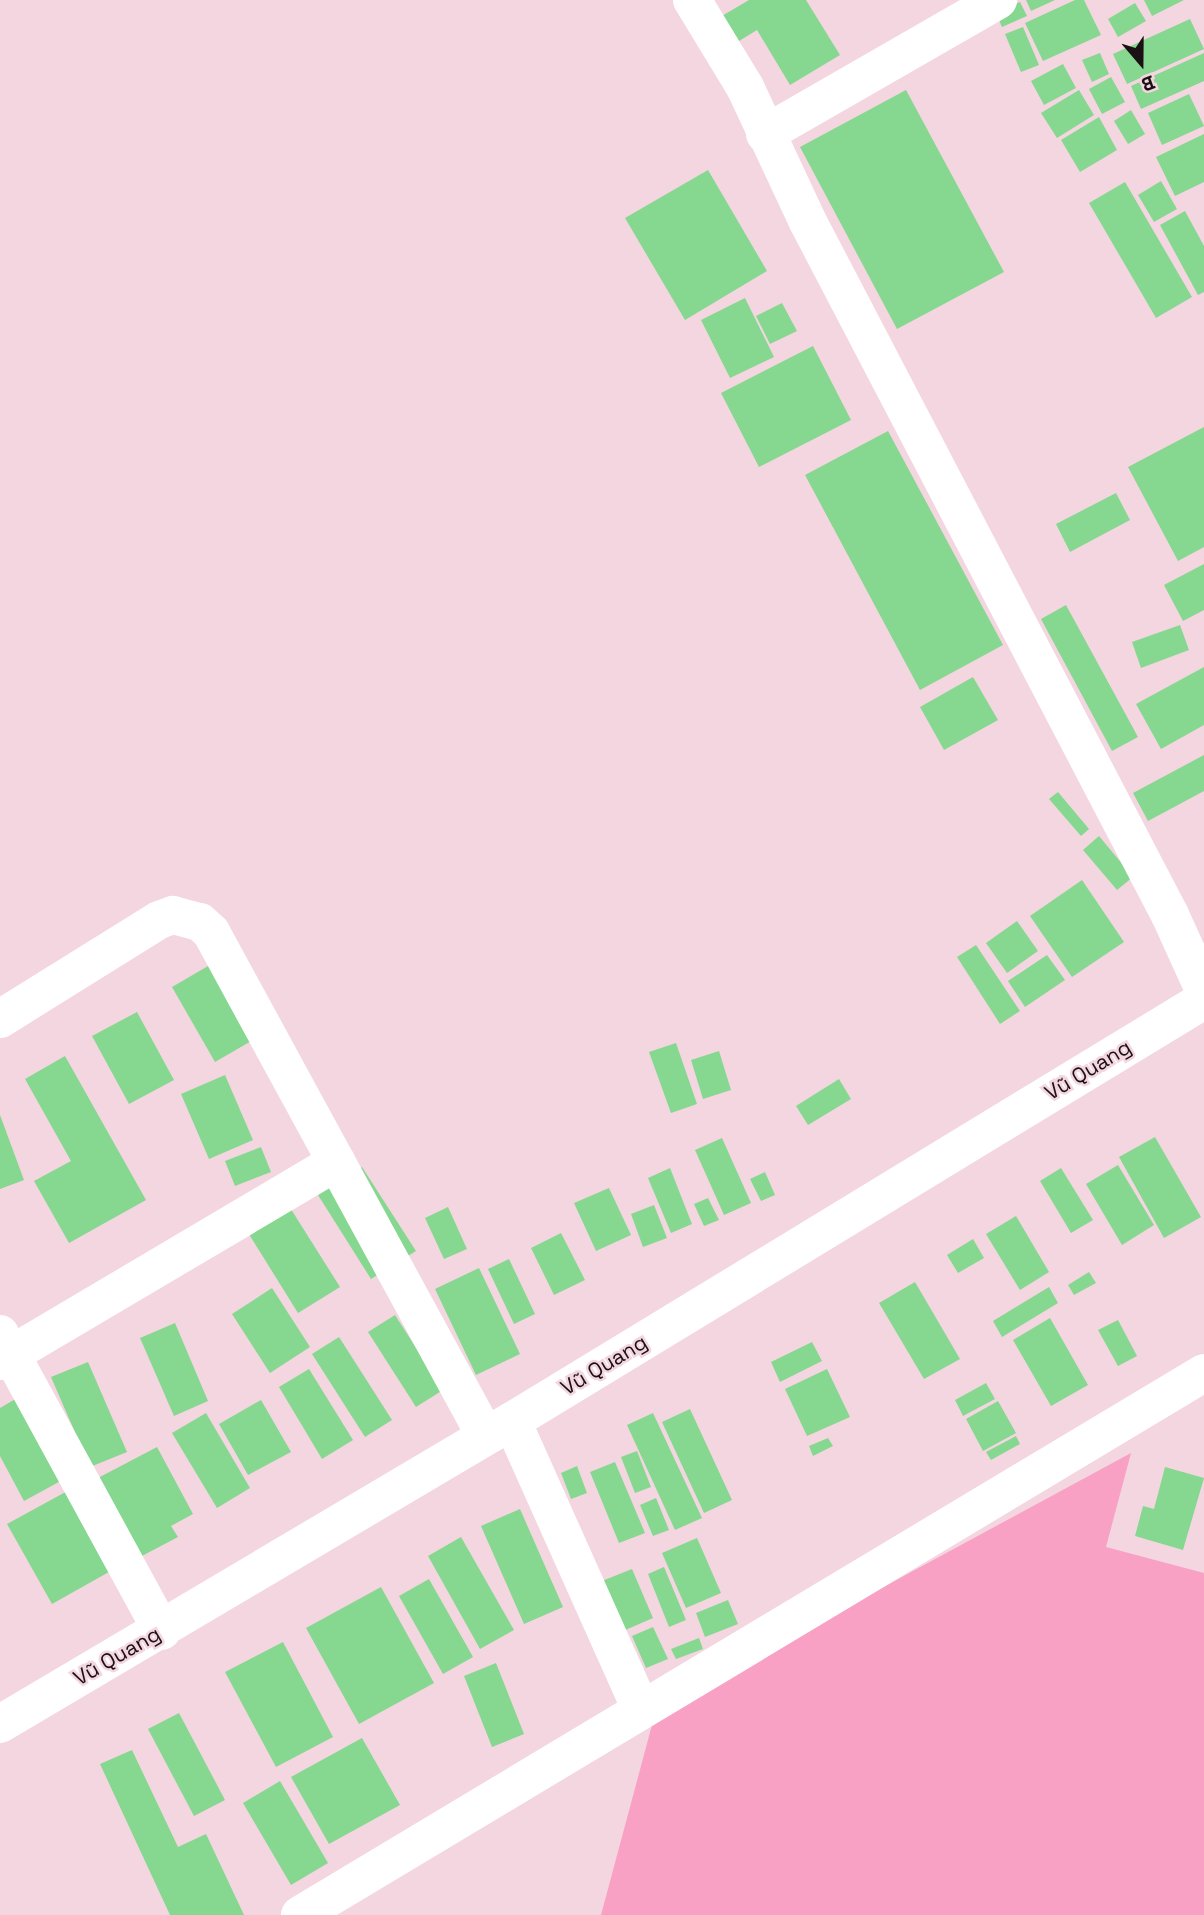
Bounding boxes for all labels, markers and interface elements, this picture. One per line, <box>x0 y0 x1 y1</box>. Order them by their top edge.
north arrow <box>1106 28 1176 98</box>
text: B <box>1138 69 1159 97</box>
street label: Vũ Quang <box>1040 1034 1136 1106</box>
street label: Vũ Quang <box>556 1329 652 1401</box>
street label: Vũ Quang <box>69 1621 165 1691</box>

